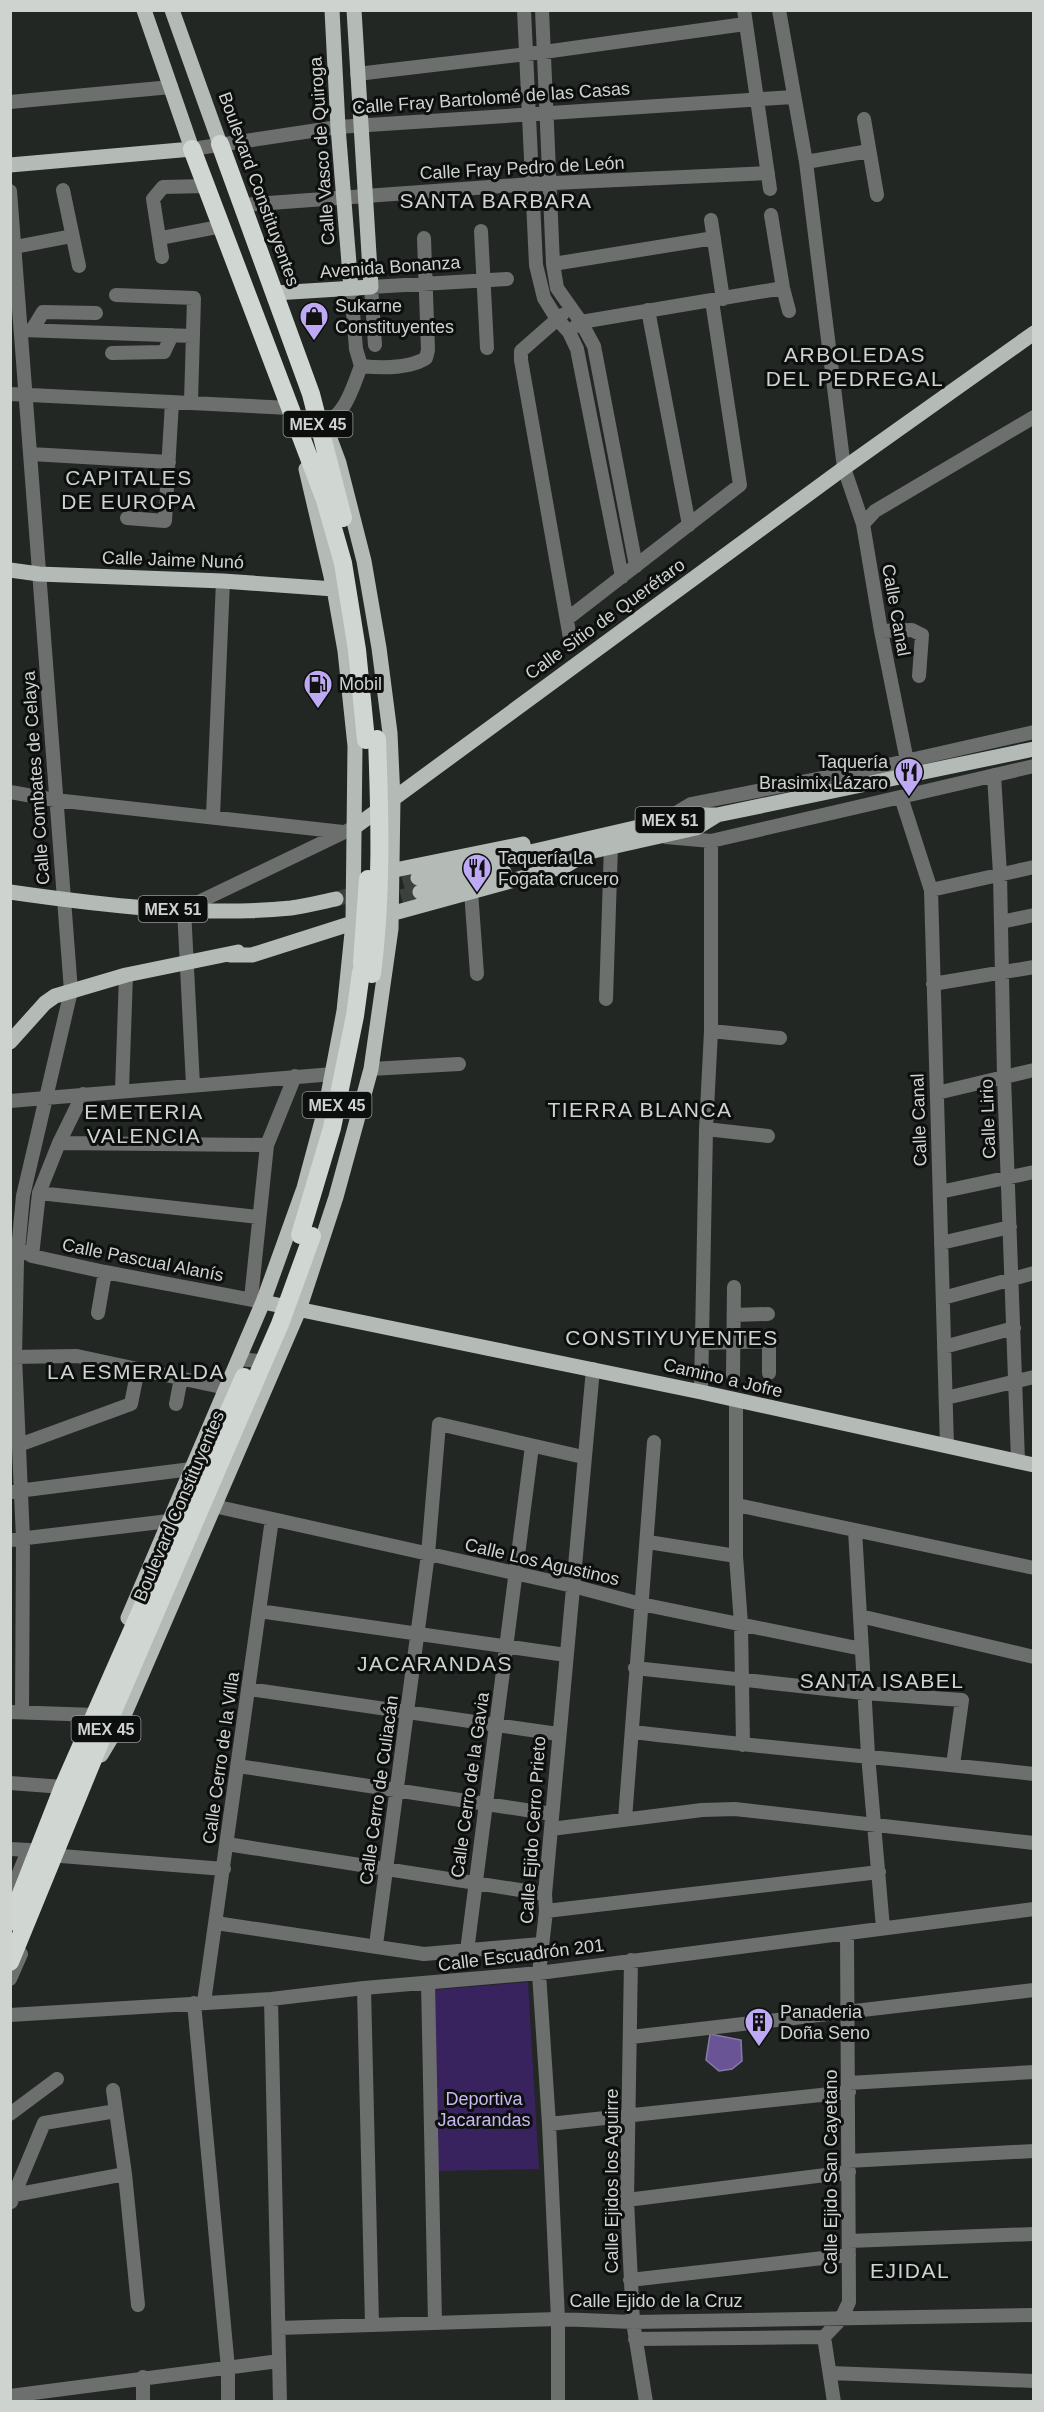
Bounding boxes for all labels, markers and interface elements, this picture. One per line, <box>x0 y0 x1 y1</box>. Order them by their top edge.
street label: Calle Vasco de Quiroga <box>305 55 339 246</box>
street label: Calle Fray Bartolomé de las Casas <box>352 78 630 118</box>
street label: Boulevard Constituyentes <box>215 89 303 289</box>
street label: Calle Fray Pedro de León <box>419 153 625 183</box>
district label: SANTA BARBARA <box>400 189 593 212</box>
street label: Avenida Bonanza <box>319 252 462 282</box>
place label: Sukarne Constituyentes <box>335 296 454 337</box>
shop icon: Sukarne Constituyentes <box>298 300 330 342</box>
district label: ARBOLEDAS DEL PEDREGAL <box>766 343 944 390</box>
road number: MEX 45 <box>284 411 352 437</box>
district label: CAPITALES DE EUROPA <box>61 466 197 513</box>
street label: Calle Jaime Nunó <box>102 548 244 572</box>
street label: Calle Sitio de Querétaro <box>521 554 689 684</box>
street label: Calle Canal <box>878 562 914 658</box>
fuel station icon: Mobil <box>302 668 334 710</box>
street label: Calle Combates de Celaya <box>18 670 53 885</box>
place label: Mobil <box>339 674 382 694</box>
place label: Taquería Brasimix Lázaro <box>759 752 889 793</box>
restaurant icon: Taquería Brasimix Lázaro <box>893 756 925 798</box>
road number: MEX 51 <box>636 807 704 833</box>
place label: Taquería La Fogata crucero <box>498 848 619 889</box>
restaurant icon: Taquería La Fogata crucero <box>461 852 493 894</box>
road number: MEX 51 <box>138 896 207 922</box>
street label: Calle Canal <box>907 1073 931 1167</box>
street label: Calle Lirio <box>977 1079 999 1159</box>
road number: MEX 45 <box>302 1092 372 1118</box>
district label: TIERRA BLANCA <box>547 1098 733 1121</box>
district label: EMETERIA VALENCIA <box>84 1100 204 1147</box>
street label: Calle Pascual Alanís <box>61 1235 225 1285</box>
district label: CONSTIYUYENTES <box>565 1326 779 1349</box>
street label: Camino a Jofre <box>661 1355 785 1401</box>
district label: LA ESMERALDA <box>47 1360 225 1383</box>
street label: Boulevard Constituyentes <box>130 1408 228 1604</box>
street label: Calle Los Agustinos <box>463 1534 621 1590</box>
district label: JACARANDAS <box>357 1652 513 1675</box>
district label: SANTA ISABEL <box>800 1669 964 1692</box>
street label: Calle Cerro de la Villa <box>199 1670 243 1845</box>
street label: Calle Cerro de la Gavia <box>447 1690 493 1879</box>
street label: Calle Cerro de Culiacán <box>356 1694 402 1886</box>
road number: MEX 45 <box>72 1716 140 1742</box>
street label: Calle Ejido Cerro Prieto <box>516 1735 550 1925</box>
street label: Calle Escuadrón 201 <box>437 1935 605 1975</box>
place label: Panaderia Doña Seno <box>780 2002 870 2043</box>
building icon: Panaderia Doña Seno <box>743 2006 775 2048</box>
street label: Calle Ejido San Cayetano <box>821 2069 841 2275</box>
street label: Calle Ejidos los Aguirre <box>602 2088 622 2274</box>
park label: Deportiva Jacarandas <box>437 2089 531 2130</box>
district label: EJIDAL <box>870 2259 950 2282</box>
street label: Calle Ejido de la Cruz <box>569 2291 743 2311</box>

